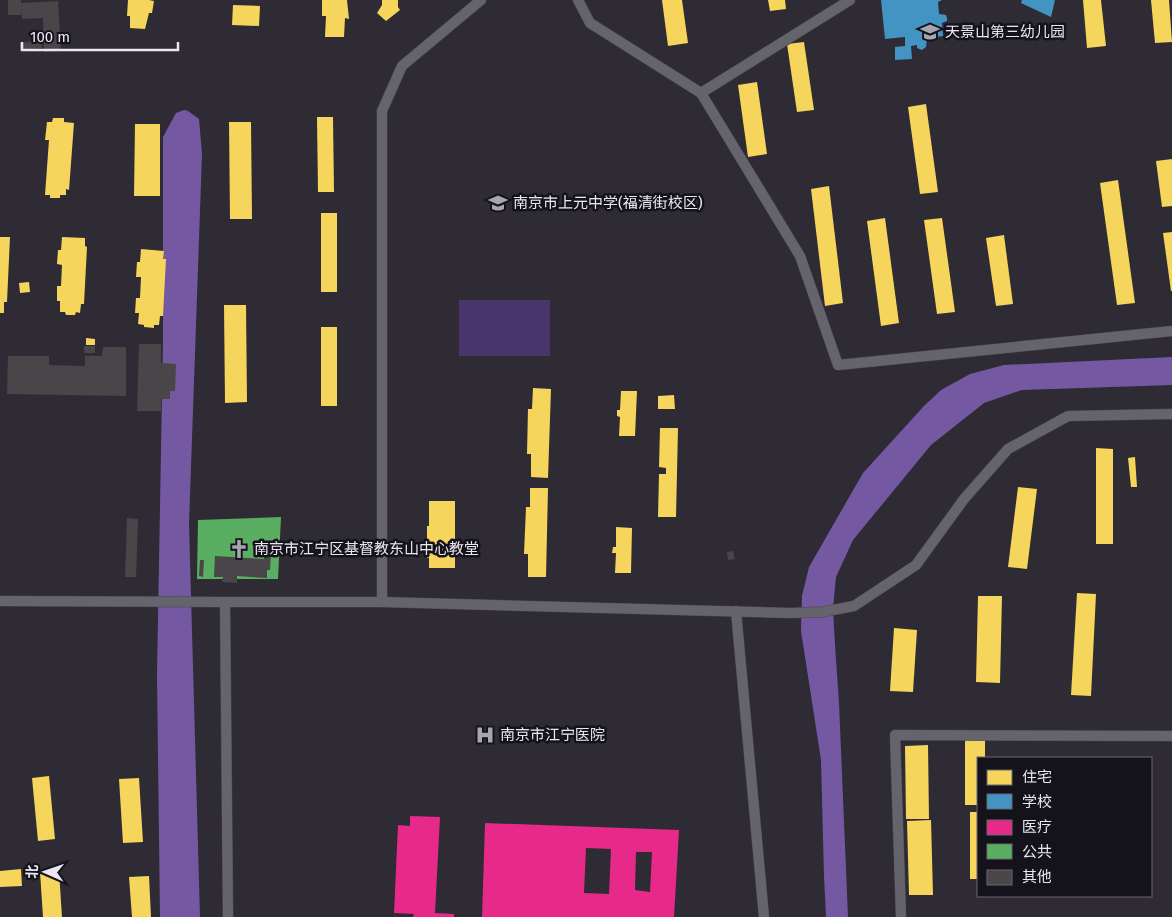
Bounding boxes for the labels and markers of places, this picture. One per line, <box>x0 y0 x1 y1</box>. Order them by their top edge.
school or university icon: 天景山第三幼儿园 <box>919 21 941 43</box>
place label: 天景山第三幼儿园 <box>945 23 1065 41</box>
school or university icon: 南京市上元中学(福清街校区) <box>487 192 509 214</box>
place label: 南京市上元中学(福清街校区) <box>513 194 703 212</box>
church icon: 南京市江宁区基督教东山中心教堂 <box>228 538 250 560</box>
place label: 南京市江宁区基督教东山中心教堂 <box>254 540 479 558</box>
hospital icon: 南京市江宁医院 <box>474 724 496 746</box>
place label: 南京市江宁医院 <box>500 726 605 744</box>

